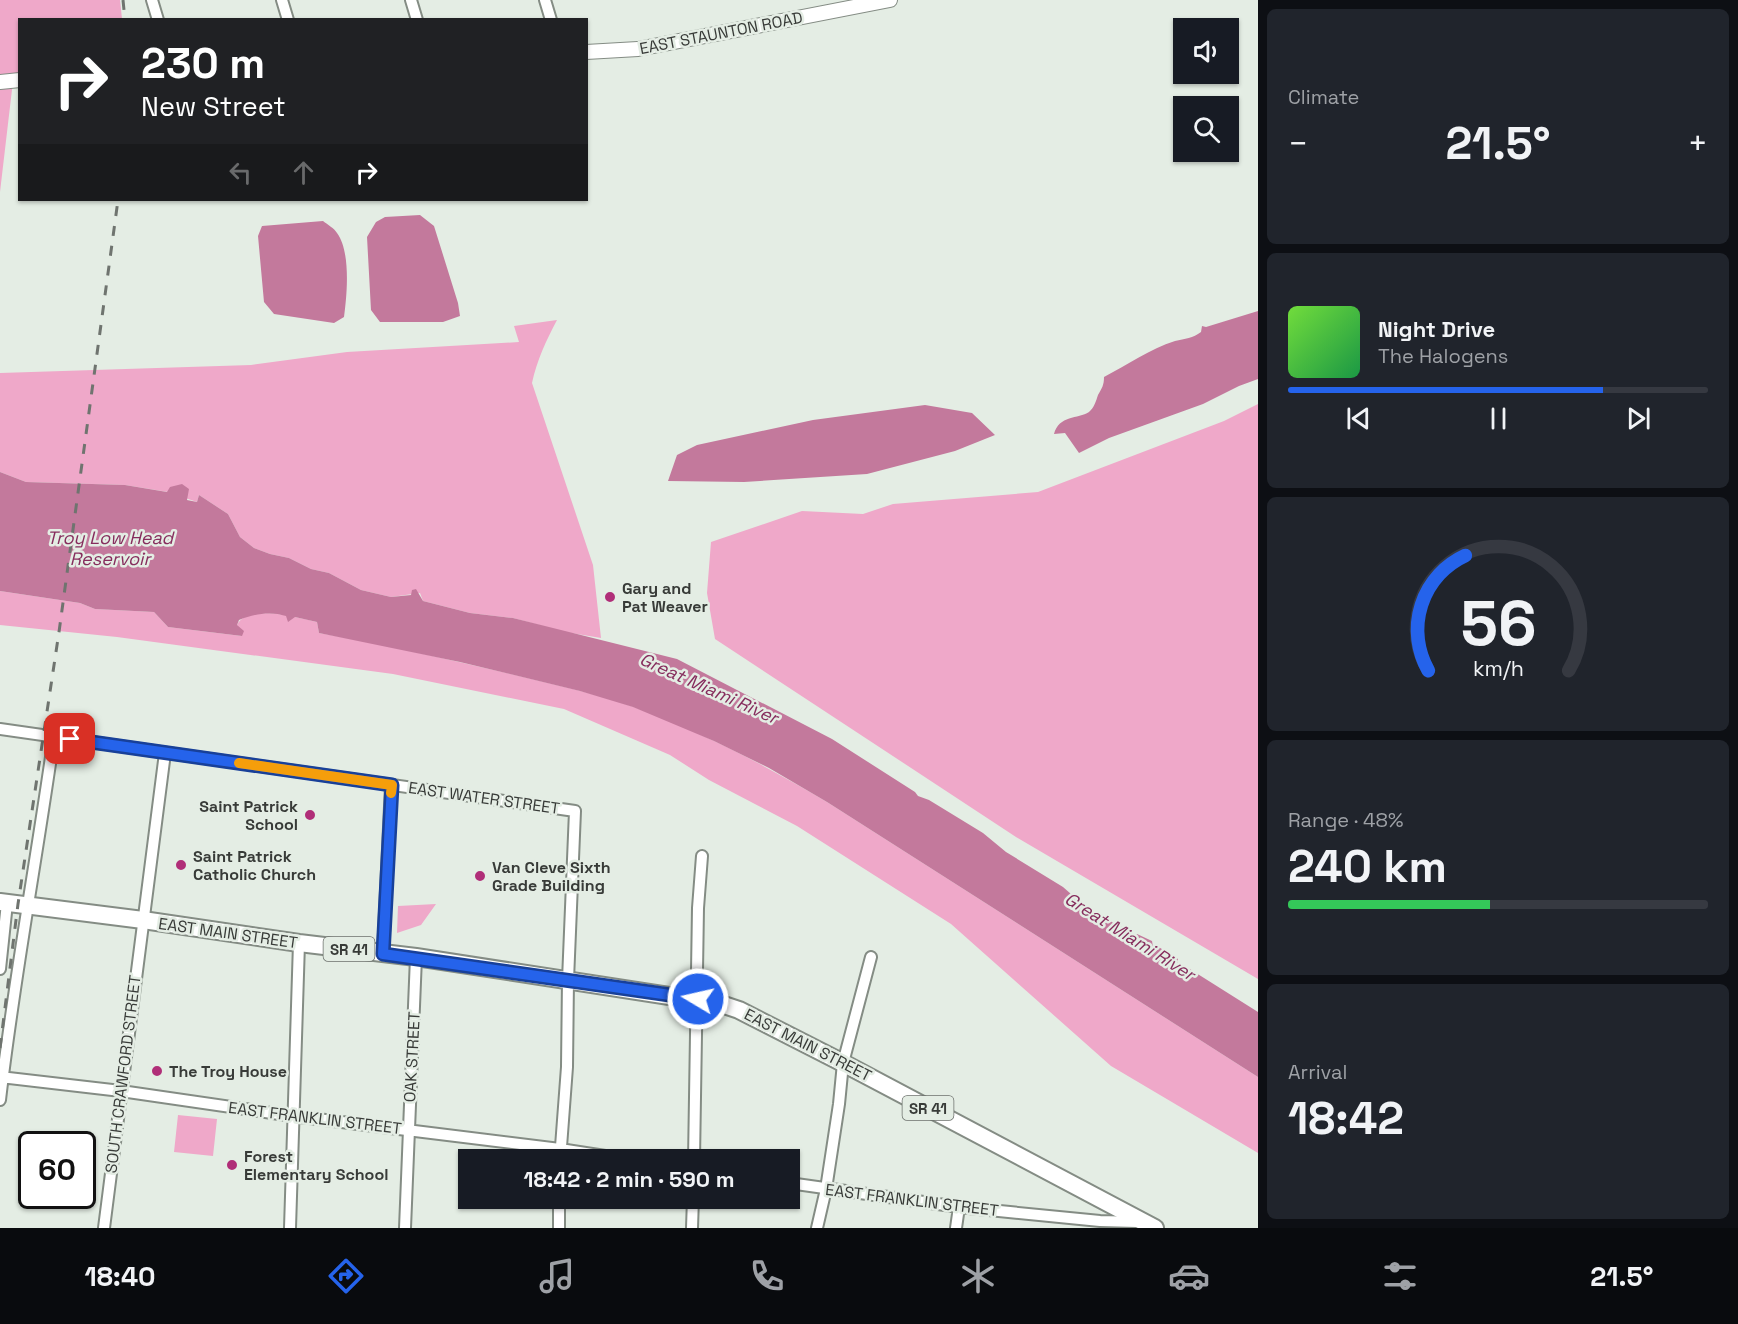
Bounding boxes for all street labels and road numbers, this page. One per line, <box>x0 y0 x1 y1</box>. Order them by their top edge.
street label: EAST STAUNTON ROAD <box>638 7 804 59</box>
street label: EAST WATER STREET <box>407 777 561 819</box>
street label: EAST MAIN STREET <box>157 913 299 953</box>
road number: SR 41 <box>324 937 374 961</box>
street label: SOUTH CRAWFORD STREET <box>100 974 146 1174</box>
street label: EAST MAIN STREET <box>741 1004 875 1086</box>
street label: OAK STREET <box>399 1011 425 1103</box>
road number: SR 41 <box>902 1096 954 1120</box>
street label: EAST FRANKLIN STREET <box>227 1097 403 1139</box>
street label: EAST FRANKLIN STREET <box>824 1179 1000 1221</box>

